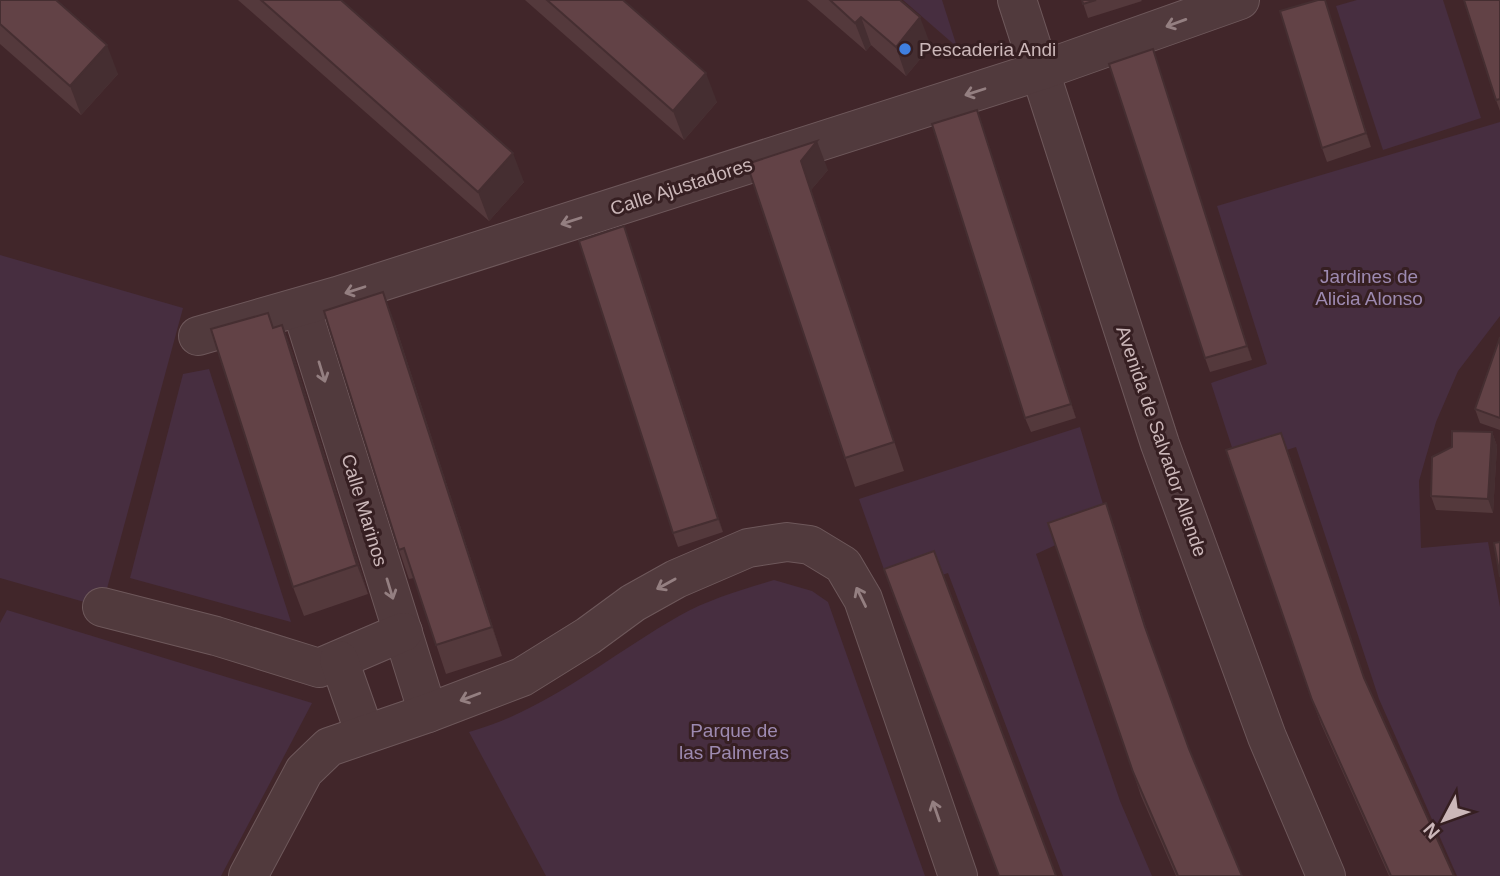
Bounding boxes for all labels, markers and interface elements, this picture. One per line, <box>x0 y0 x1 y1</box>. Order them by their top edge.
one-way arrow <box>1165 18 1187 30</box>
place label: Pescaderia Andi <box>919 39 1056 60</box>
marker: Pescaderia Andi <box>897 41 913 57</box>
one-way arrow <box>964 87 986 99</box>
street label: Calle Ajustadores <box>608 154 755 219</box>
one-way arrow <box>561 215 583 228</box>
park label: Jardines de Alicia Alonso <box>1315 266 1423 309</box>
one-way arrow <box>344 285 366 297</box>
street label: Avenida de Salvador Allende <box>1112 323 1211 559</box>
one-way arrow <box>316 360 329 382</box>
street label: Calle Marinos <box>338 452 392 569</box>
one-way arrow <box>384 578 397 600</box>
one-way arrow <box>656 578 677 591</box>
one-way arrow <box>853 587 867 608</box>
one-way arrow <box>459 691 481 704</box>
park label: Parque de las Palmeras <box>679 720 789 763</box>
north arrow <box>1409 785 1479 855</box>
one-way arrow <box>929 801 941 823</box>
text: N <box>1419 819 1444 843</box>

